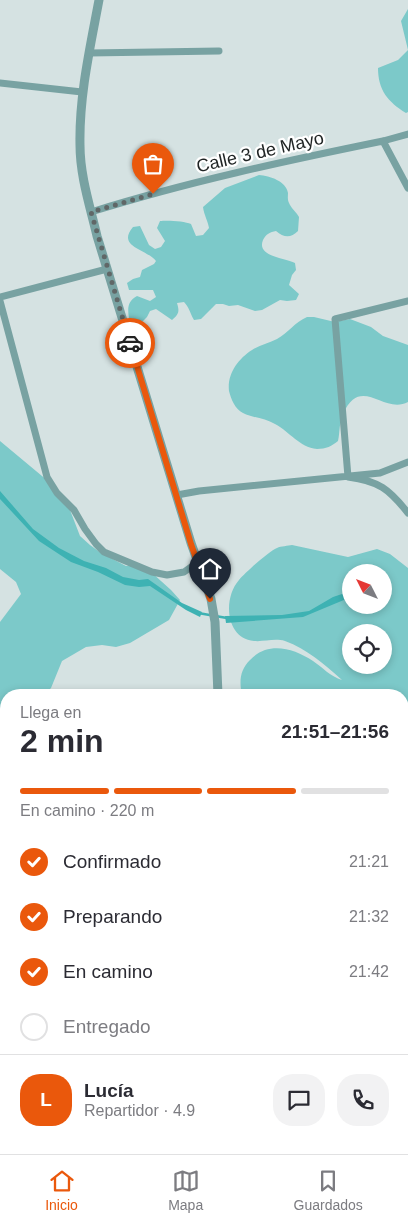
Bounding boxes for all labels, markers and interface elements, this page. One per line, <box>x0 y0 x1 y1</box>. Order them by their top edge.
street label: Calle 3 de Mayo <box>194 128 326 176</box>
pin <box>132 143 174 194</box>
icon: bag <box>139 150 167 178</box>
courier <box>105 318 155 368</box>
icon: car <box>116 329 144 357</box>
pin <box>189 548 231 599</box>
icon: home <box>196 555 224 583</box>
north arrow <box>342 564 392 614</box>
map controls <box>342 564 392 674</box>
button: locate <box>342 624 392 674</box>
text: Llega en <box>20 704 81 721</box>
text: 21:51–21:56 <box>281 721 389 742</box>
text: 2 min <box>20 723 104 759</box>
text: En camino · 220 m <box>20 802 154 819</box>
icon: check <box>20 848 48 876</box>
text: Confirmado <box>63 851 161 872</box>
text: 21:21 <box>349 853 389 870</box>
icon: check <box>20 903 48 931</box>
text: Preparando <box>63 906 162 927</box>
text: 21:32 <box>349 908 389 925</box>
icon: check <box>20 958 48 986</box>
text: En camino <box>63 961 153 982</box>
text: 21:42 <box>349 963 389 980</box>
text: Entregado <box>63 1016 151 1037</box>
button: chat <box>273 1074 325 1126</box>
button: phone <box>337 1074 389 1126</box>
text: Lucía <box>84 1080 134 1101</box>
text: L <box>40 1089 52 1110</box>
text: Repartidor · 4.9 <box>84 1102 195 1119</box>
tab: Inicio <box>45 1167 78 1213</box>
tab: Mapa <box>168 1167 203 1213</box>
tab: Guardados <box>294 1167 363 1213</box>

